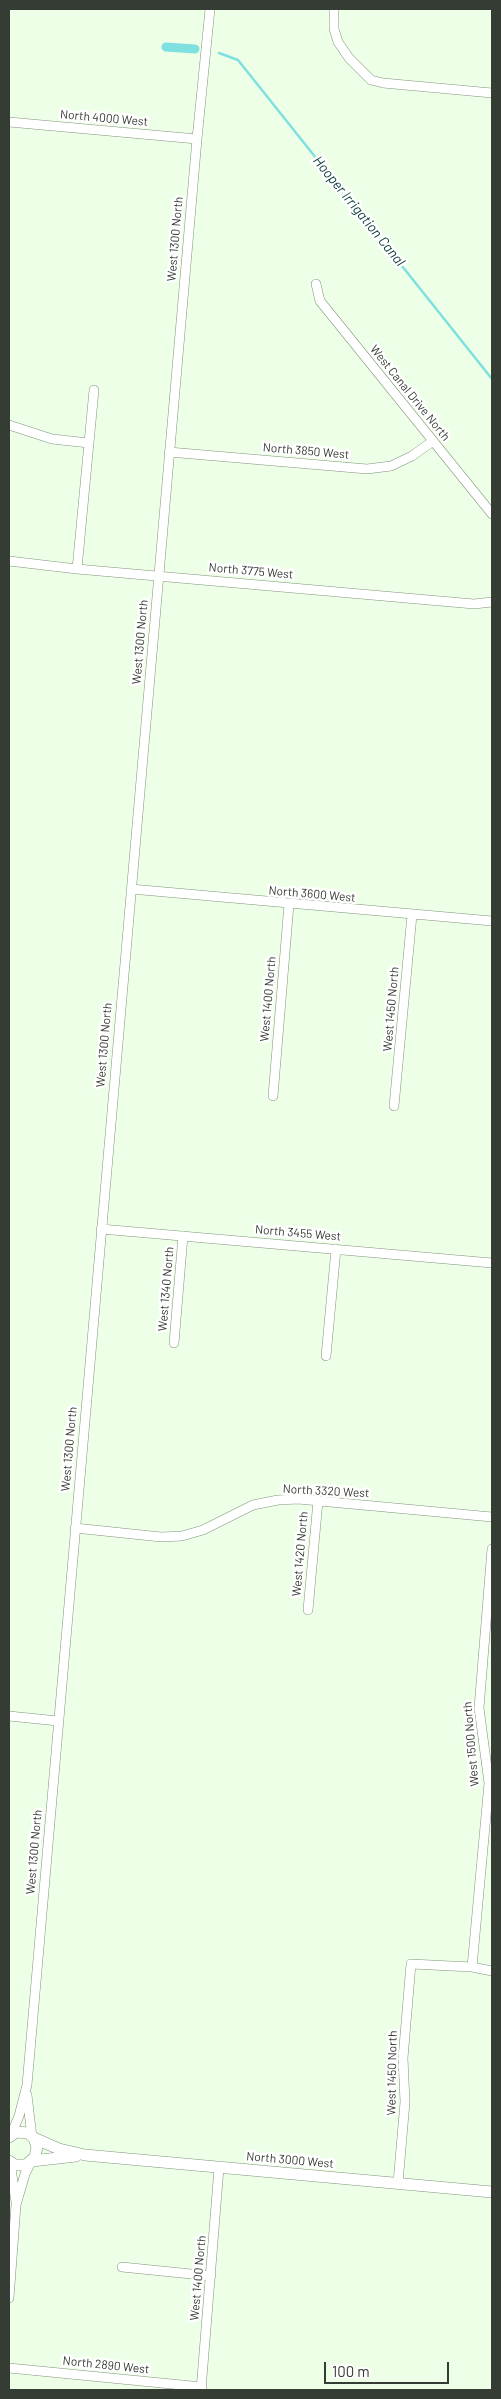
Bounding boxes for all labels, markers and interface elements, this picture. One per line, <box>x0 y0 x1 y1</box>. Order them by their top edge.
street label: North 4000 West <box>59 107 149 129</box>
water label: Hooper Irrigation Canal <box>309 153 409 269</box>
street label: West 1300 North <box>164 196 186 282</box>
street label: West Canal Drive North <box>367 342 453 444</box>
street label: North 3850 West <box>262 440 350 462</box>
street label: North 3775 West <box>208 560 294 582</box>
street label: West 1300 North <box>129 599 151 685</box>
street label: North 3600 West <box>268 883 356 905</box>
street label: West 1400 North <box>257 956 279 1042</box>
street label: West 1450 North <box>380 966 402 1052</box>
street label: West 1300 North <box>93 1002 115 1088</box>
street label: North 3455 West <box>254 1222 342 1244</box>
street label: West 1340 North <box>155 1246 177 1332</box>
street label: West 1300 North <box>58 1406 80 1492</box>
street label: North 3320 West <box>282 1482 370 1500</box>
street label: West 1420 North <box>289 1511 311 1597</box>
street label: West 1500 North <box>460 1701 482 1787</box>
street label: West 1300 North <box>23 1809 45 1895</box>
street label: West 1450 North <box>384 2030 400 2116</box>
street label: North 3000 West <box>246 2149 334 2171</box>
street label: West 1400 North <box>187 2235 209 2321</box>
scale bar <box>326 2352 451 2384</box>
street label: North 2890 West <box>62 2353 150 2377</box>
text: 100 m <box>332 2362 370 2380</box>

